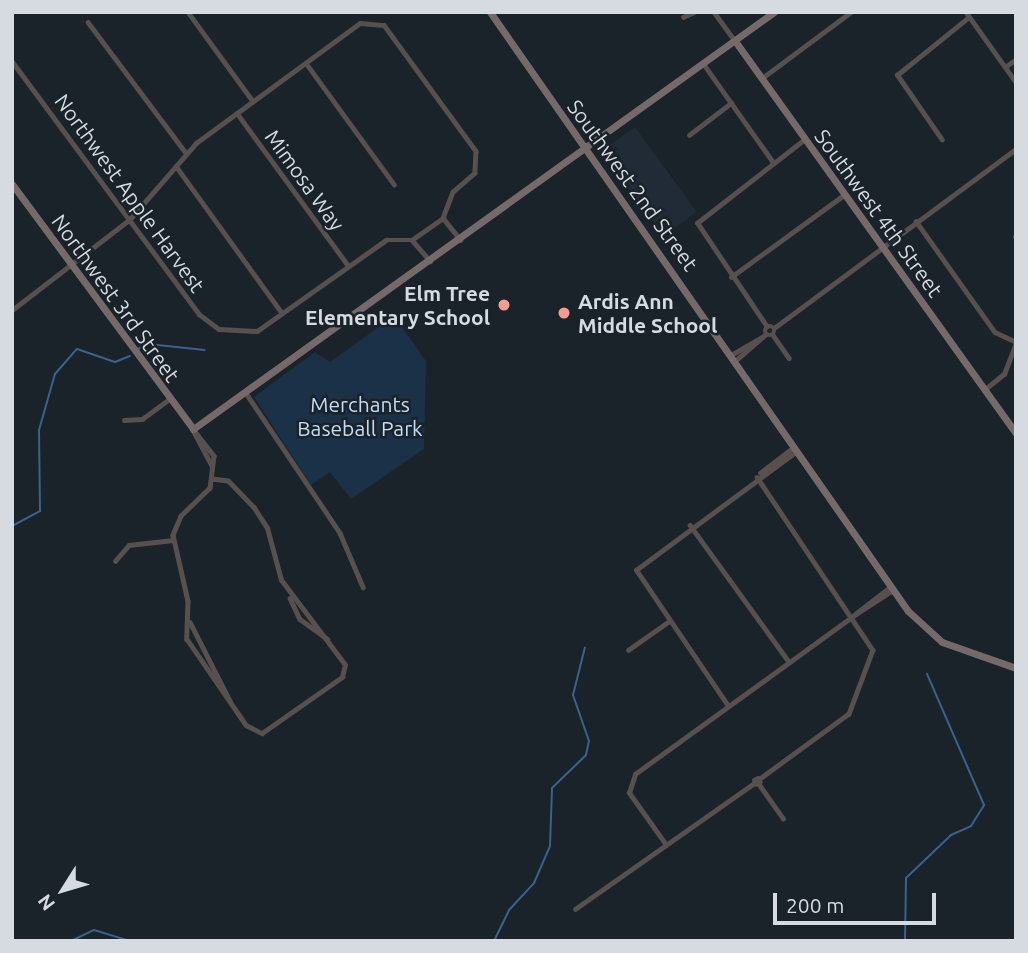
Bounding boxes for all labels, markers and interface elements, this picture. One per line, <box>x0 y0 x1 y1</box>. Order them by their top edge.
street label: Northwest Apple Harvest <box>50 89 210 297</box>
street label: Southwest 2nd Street <box>563 95 703 275</box>
street label: Southwest 4th Street <box>810 124 948 302</box>
street label: Mimosa Way <box>260 125 350 235</box>
street label: Northwest 3rd Street <box>47 209 185 387</box>
place label: Elm Tree Elementary School <box>305 280 490 330</box>
place label: Ardis Ann Middle School <box>578 288 717 338</box>
marker: Elm Tree Elementary School <box>496 297 512 313</box>
marker: Ardis Ann Middle School <box>556 305 572 321</box>
park label: Merchants Baseball Park <box>297 391 423 441</box>
north arrow <box>28 855 98 925</box>
scale bar <box>776 880 939 924</box>
text: N <box>33 890 59 915</box>
text: 200 m <box>786 893 844 917</box>

